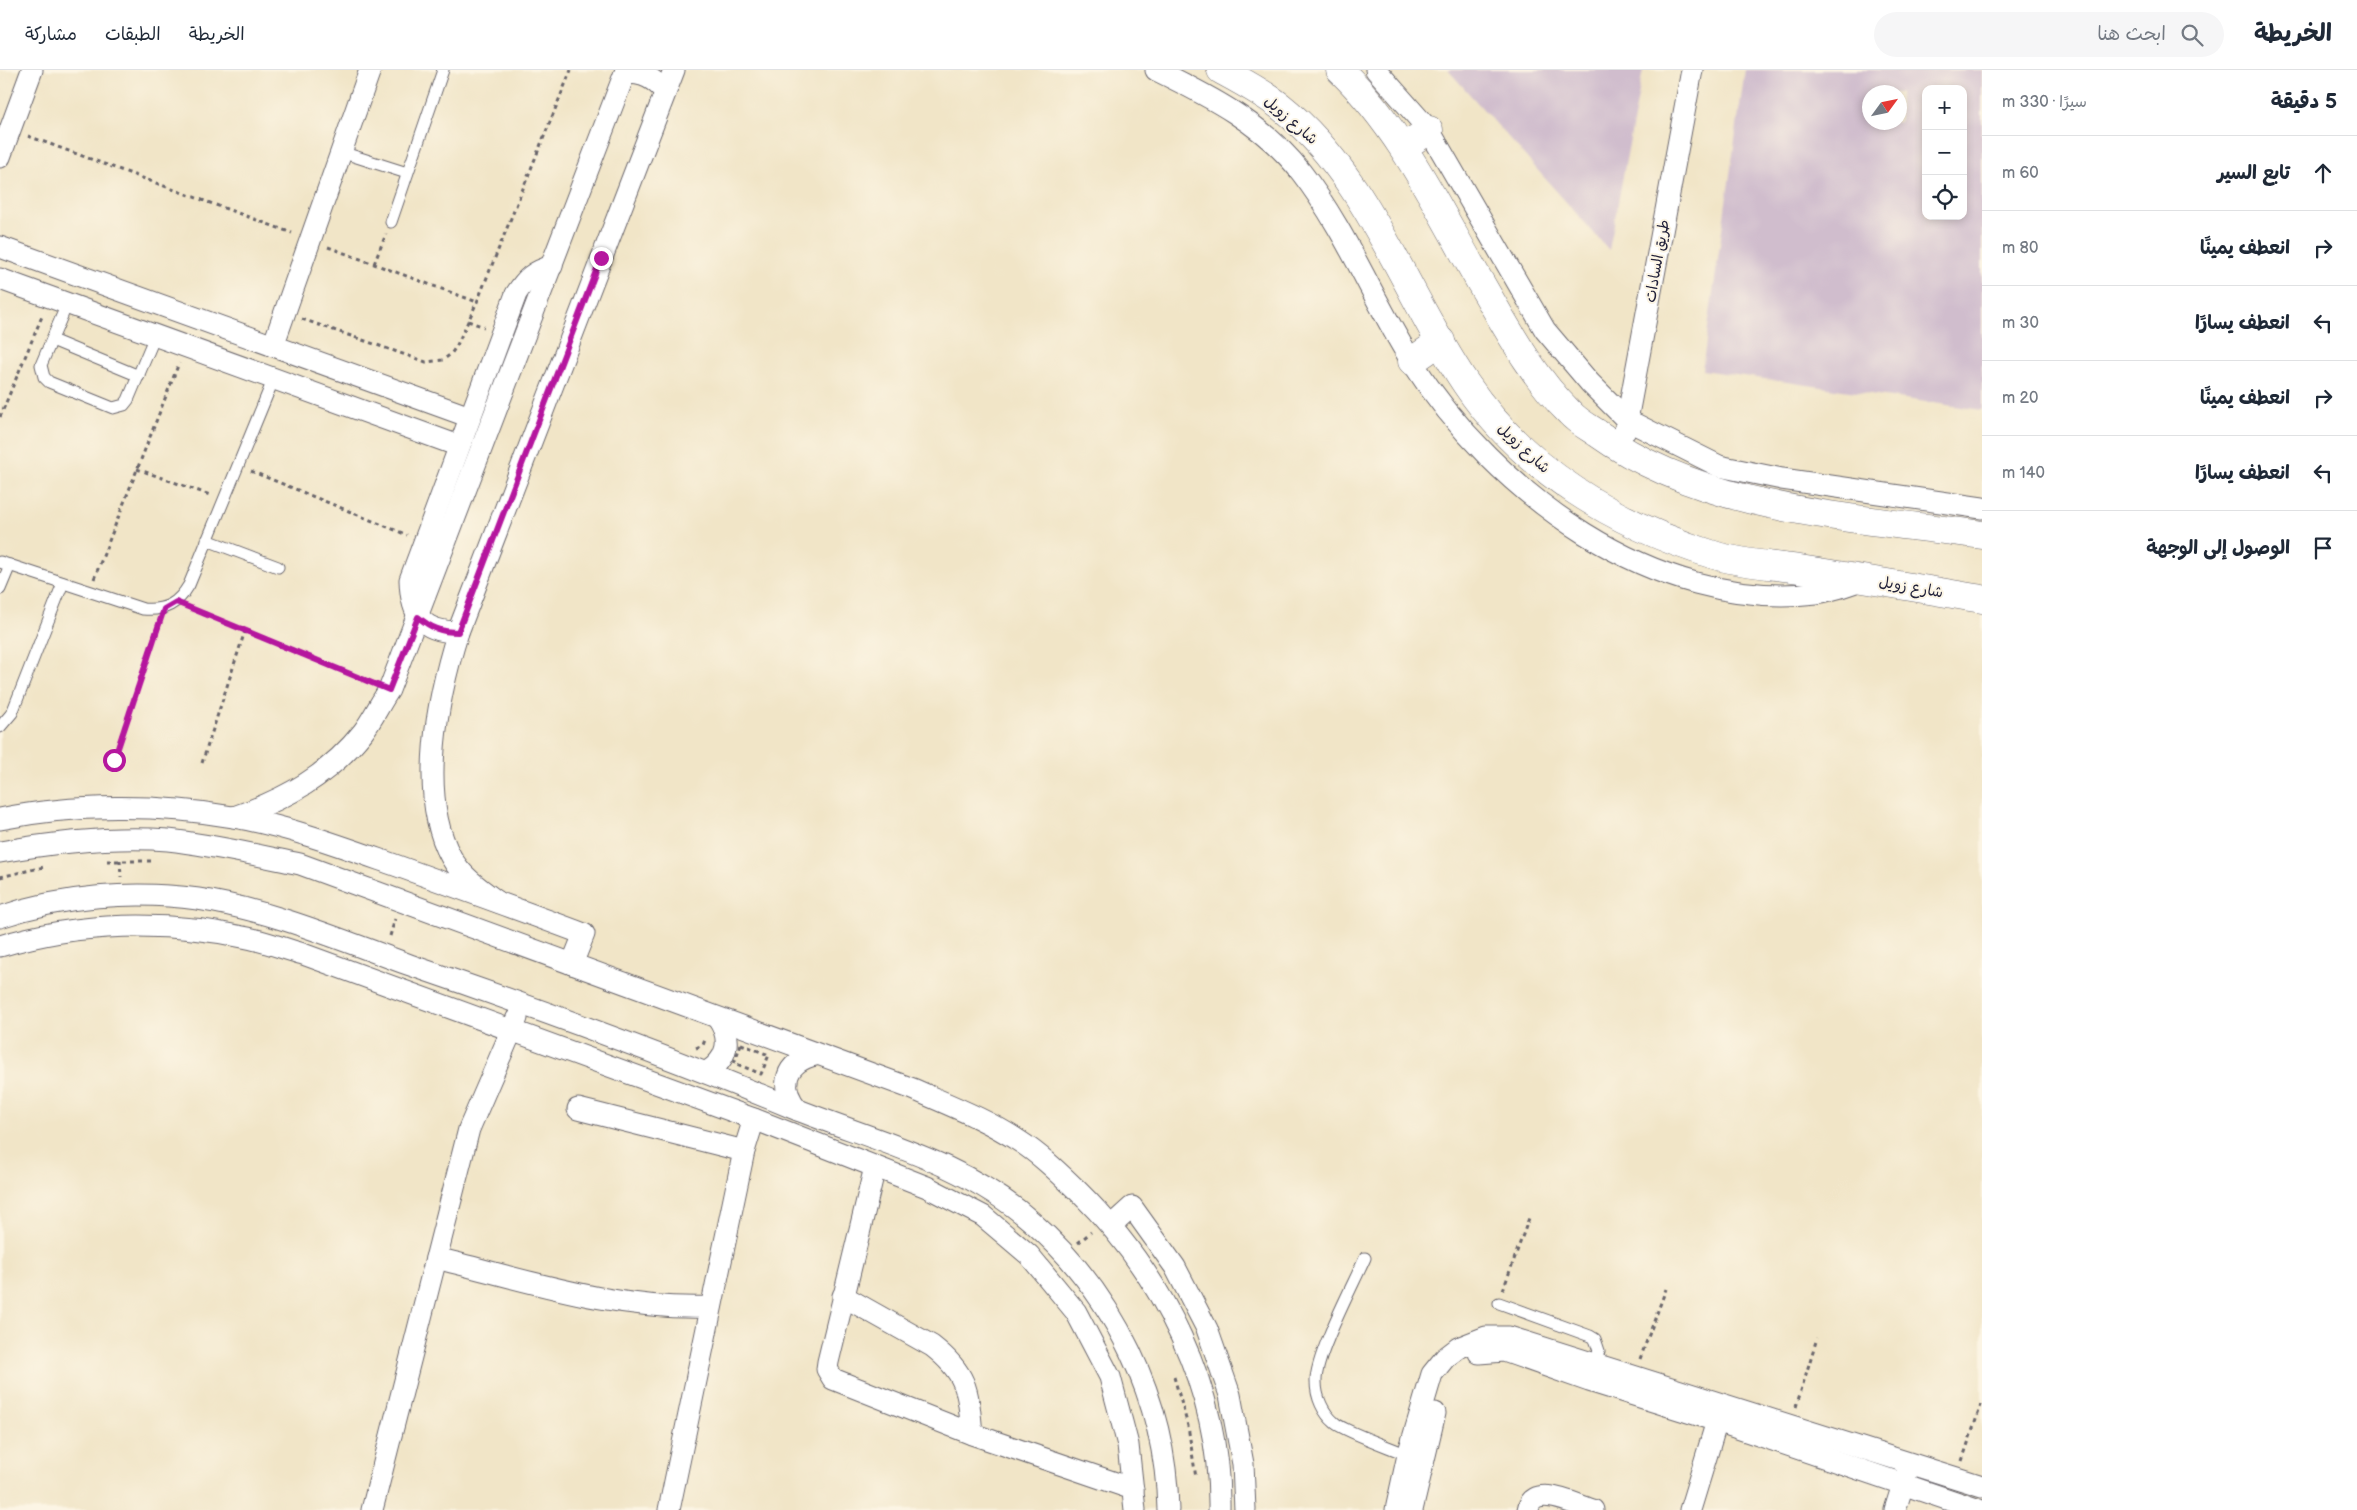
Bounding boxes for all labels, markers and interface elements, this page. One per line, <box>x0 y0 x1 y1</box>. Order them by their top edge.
search box <box>1874 12 2224 57</box>
text: الخريطة <box>2254 19 2332 48</box>
icon: search <box>2178 21 2206 49</box>
text: ابحث هنا <box>2097 23 2166 46</box>
text: مشاركة <box>25 24 77 45</box>
text: الطبقات <box>105 24 161 45</box>
text: الخريطة <box>189 24 245 45</box>
north arrow <box>1862 85 1907 130</box>
map controls <box>1922 85 1967 220</box>
button: + <box>1922 85 1967 130</box>
text: 5 دقيقة <box>2271 89 2337 114</box>
street label: شارع زويل <box>1260 92 1321 149</box>
text: سيرًا · 330 m <box>2002 93 2087 112</box>
button: − <box>1922 130 1967 175</box>
icon: ahead <box>2309 159 2337 187</box>
text: تابع السير <box>2217 162 2290 185</box>
text: 60 m <box>2002 164 2039 183</box>
button: locate <box>1922 175 1967 220</box>
street label: طريق السادات <box>1641 218 1674 304</box>
icon: right <box>2309 234 2337 262</box>
text: انعطف يمينًا <box>2200 237 2290 260</box>
text: 80 m <box>2002 239 2038 258</box>
route end <box>590 247 613 270</box>
icon: left <box>2309 309 2337 337</box>
text: انعطف يسارًا <box>2195 312 2290 335</box>
text: 30 m <box>2002 314 2039 333</box>
icon: right <box>2309 384 2337 412</box>
text: انعطف يمينًا <box>2200 387 2290 410</box>
text: 20 m <box>2002 389 2038 408</box>
street label: شارع زويل <box>1493 419 1554 477</box>
icon: left <box>2309 459 2337 487</box>
text: انعطف يسارًا <box>2195 462 2290 485</box>
text: 140 m <box>2002 464 2045 483</box>
icon: arrive <box>2309 534 2337 562</box>
text: الوصول إلى الوجهة <box>2146 537 2290 560</box>
street label: شارع زويل <box>1877 572 1945 602</box>
route start <box>103 749 126 772</box>

